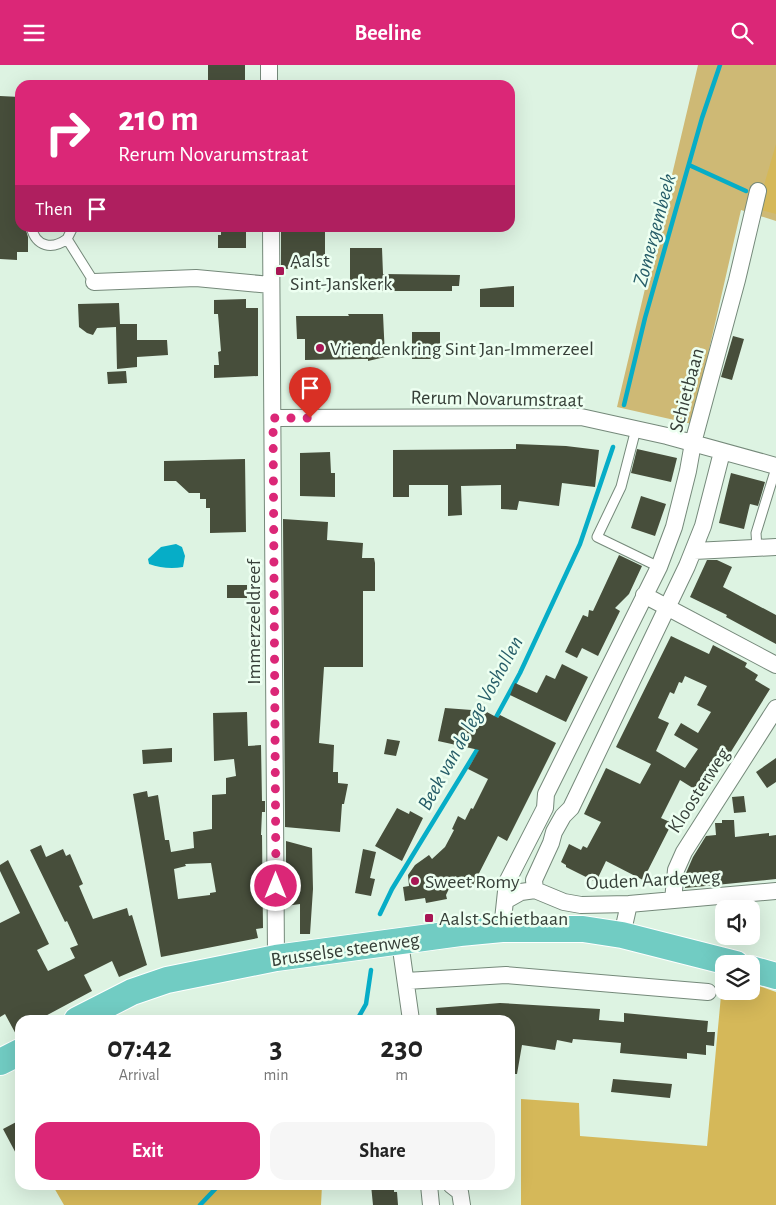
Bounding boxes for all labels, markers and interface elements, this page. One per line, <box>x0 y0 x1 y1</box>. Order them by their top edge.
icon: menu <box>20 19 48 47</box>
icon: search <box>728 19 756 47</box>
text: Beeline <box>355 22 421 44</box>
icon: right <box>35 100 100 165</box>
text: 210 m <box>118 102 199 137</box>
text: Rerum Novarumstraat <box>118 143 308 165</box>
water label: Zomergembeek <box>629 171 680 289</box>
icon: arrive <box>83 195 111 223</box>
text: Then <box>35 200 73 219</box>
place label: Aalst Sint-Janskerk <box>290 251 392 294</box>
marker: Aalst Sint-Janskerk <box>274 265 286 277</box>
place label: Vriendenkring Sint Jan-Immerzeel <box>330 339 594 359</box>
marker: Vriendenkring Sint Jan-Immerzeel <box>314 342 326 354</box>
street label: Schietbaan <box>666 346 708 435</box>
pin <box>289 367 331 418</box>
icon: arrive <box>296 374 324 402</box>
street label: Rerum Novarumstraat <box>410 387 584 411</box>
street label: Immerzeeldreef <box>244 558 264 685</box>
water label: Beek van de lege Voshollen <box>414 633 527 814</box>
street label: Kloosterweg <box>664 744 734 837</box>
position arrow <box>249 859 301 911</box>
street label: Ouden Aardeweg <box>585 866 721 894</box>
place label: Sweet Romy <box>425 872 520 892</box>
marker: Sweet Romy <box>409 875 421 887</box>
map controls <box>715 900 760 1000</box>
button: sound <box>715 900 760 945</box>
place label: Aalst Schietbaan <box>439 909 568 929</box>
marker: Aalst Schietbaan <box>423 912 435 924</box>
street label: Brusselse steenweg <box>270 930 421 970</box>
button: layers <box>715 955 760 1000</box>
text: 07:42 <box>107 1033 172 1063</box>
text: 3 <box>270 1033 282 1063</box>
text: 230 <box>380 1033 423 1063</box>
text: Arrival <box>119 1067 160 1083</box>
text: min <box>264 1067 288 1083</box>
text: m <box>395 1067 408 1083</box>
button: Exit <box>35 1122 260 1180</box>
button: Share <box>270 1122 495 1180</box>

